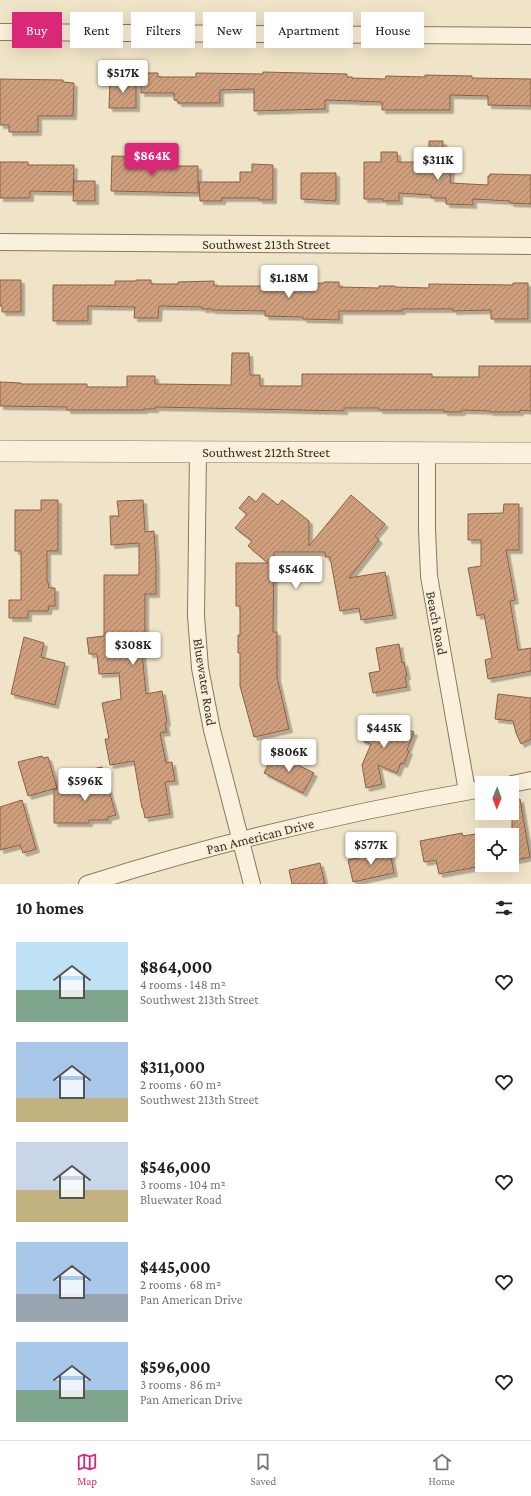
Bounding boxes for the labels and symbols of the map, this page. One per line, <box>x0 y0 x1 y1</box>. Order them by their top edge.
pin: $517K <box>95 60 151 94</box>
pin: $864K <box>124 143 180 177</box>
pin: $311K <box>410 147 466 181</box>
street label: Southwest 213th Street <box>202 236 330 252</box>
pin: $1.18M <box>256 265 322 299</box>
street label: Southwest 212th Street <box>202 444 330 460</box>
pin: $546K <box>268 556 324 590</box>
street label: Beach Road <box>423 590 451 657</box>
pin: $308K <box>105 632 161 666</box>
street label: Bluewater Road <box>190 637 220 727</box>
pin: $445K <box>356 715 412 749</box>
pin: $806K <box>261 739 317 773</box>
pin: $596K <box>57 768 113 802</box>
north arrow <box>475 776 519 820</box>
street label: Pan American Drive <box>205 815 315 857</box>
pin: $577K <box>343 832 399 866</box>

